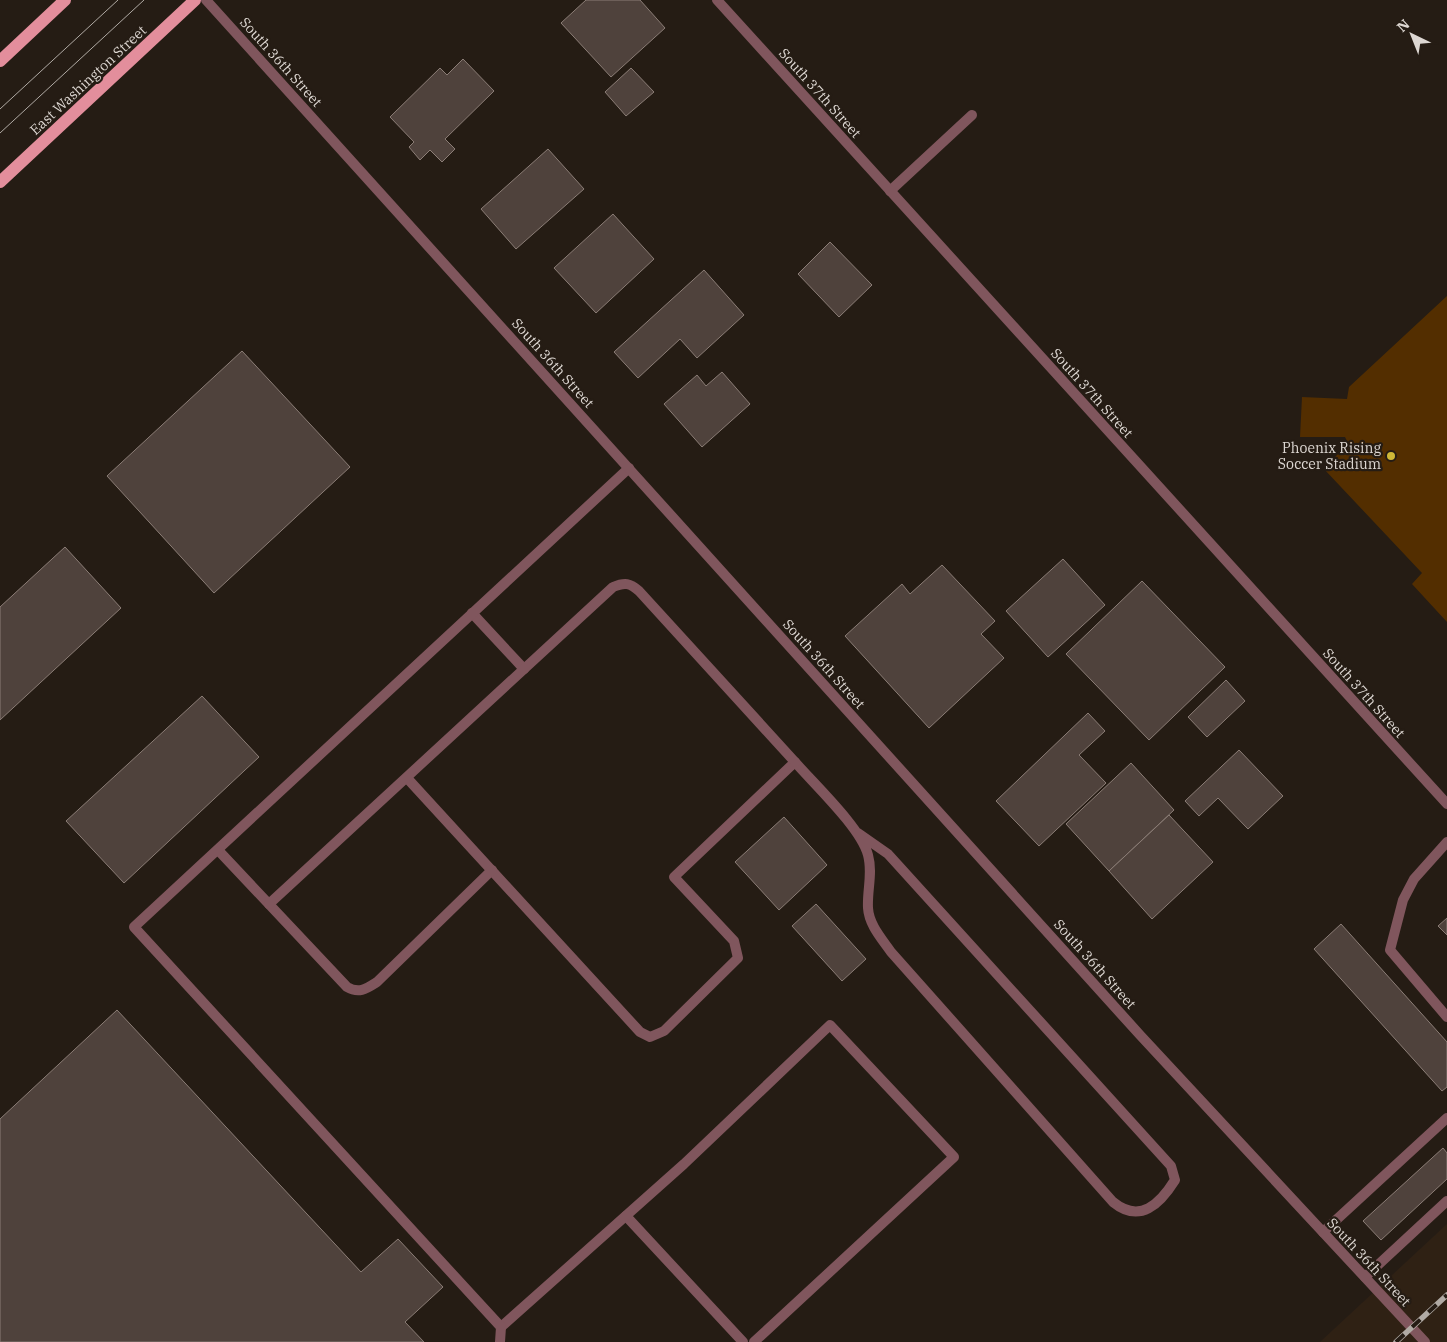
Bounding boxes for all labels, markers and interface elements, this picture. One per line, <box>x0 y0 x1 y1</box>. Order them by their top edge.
north arrow <box>1387 10 1437 60</box>
street label: South 36th Street <box>236 13 326 111</box>
text: N <box>1393 15 1413 36</box>
street label: East Washington Street <box>26 21 150 139</box>
street label: South 37th Street <box>775 44 865 142</box>
street label: South 36th Street <box>508 314 598 412</box>
street label: South 37th Street <box>1047 344 1137 442</box>
place label: Phoenix Rising Soccer Stadium <box>1278 439 1381 473</box>
marker: Phoenix Rising Soccer Stadium <box>1385 450 1397 462</box>
street label: South 36th Street <box>779 615 869 713</box>
street label: South 37th Street <box>1319 644 1409 742</box>
street label: South 36th Street <box>1050 915 1140 1013</box>
street label: South 36th Street <box>1323 1214 1415 1310</box>

